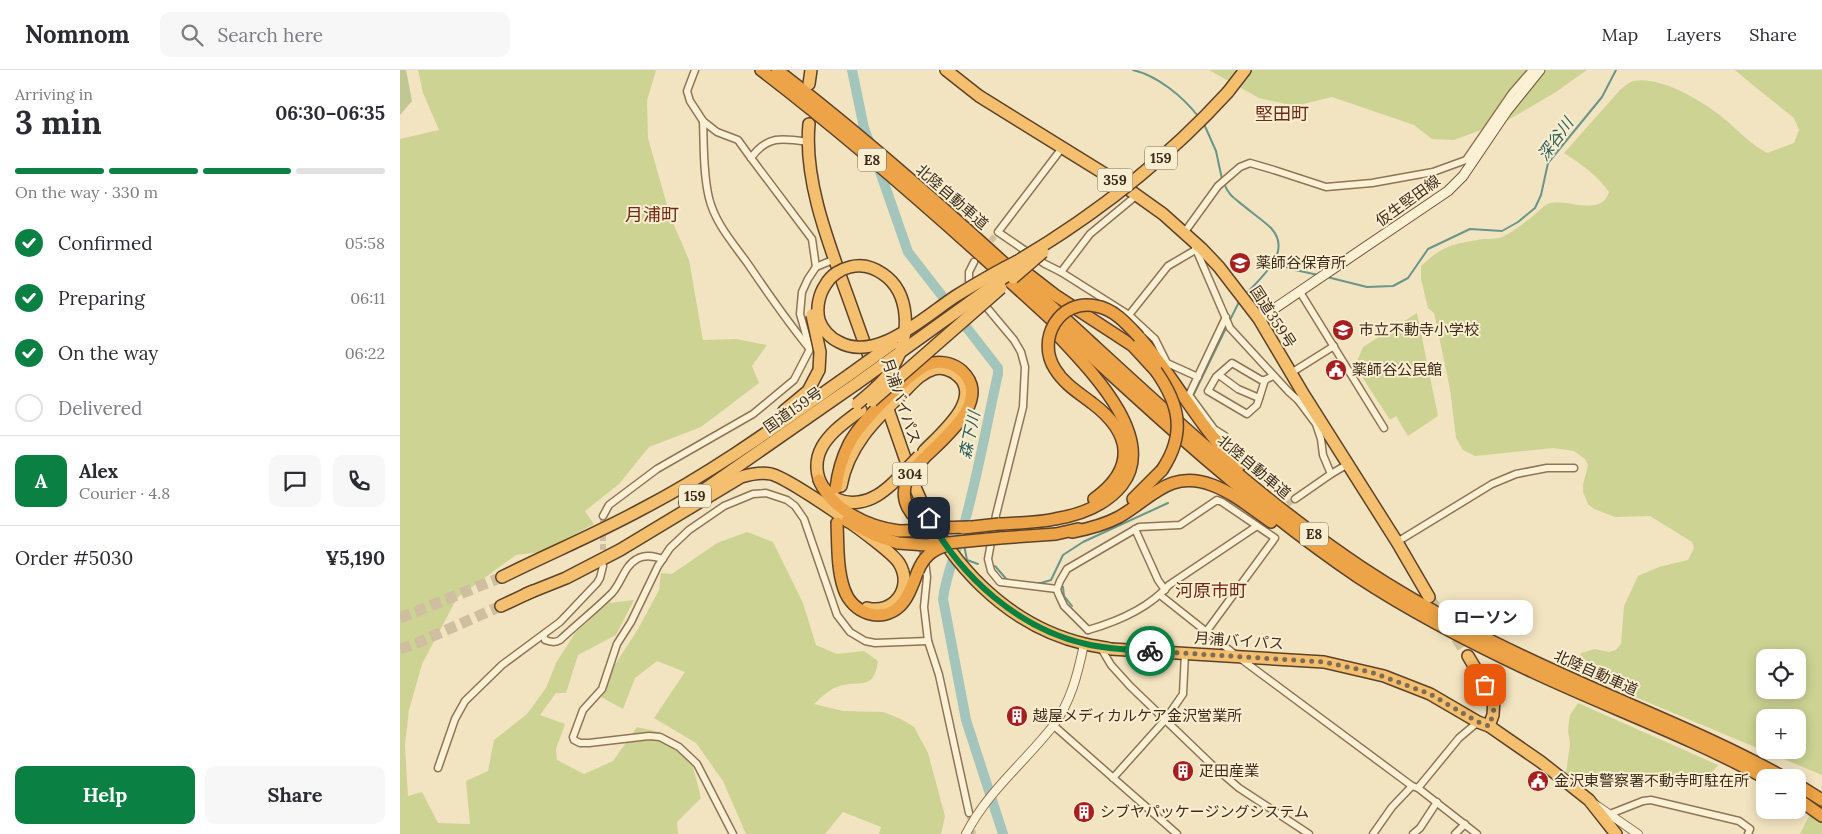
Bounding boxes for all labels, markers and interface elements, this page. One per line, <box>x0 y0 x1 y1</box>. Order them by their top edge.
search box <box>160 12 510 57</box>
text: Nomnom <box>25 19 130 50</box>
icon: search <box>178 21 206 49</box>
text: Search here <box>218 23 323 47</box>
text: Map <box>1602 23 1638 46</box>
text: Layers <box>1666 23 1721 46</box>
text: Share <box>1749 23 1797 46</box>
text: Arriving in <box>15 84 93 104</box>
text: 06:30–06:35 <box>275 101 385 125</box>
text: 3 min <box>15 102 102 143</box>
district label: 堅田町 <box>1255 102 1309 125</box>
water label: 深谷川 <box>1533 112 1578 164</box>
road number: 159 <box>1145 146 1177 170</box>
road number: E8 <box>858 148 886 172</box>
street label: 北陸自動車道 <box>912 160 993 233</box>
road number: 359 <box>1098 168 1132 192</box>
street label: 仮生堅田線 <box>1372 171 1444 230</box>
text: On the way · 330 m <box>15 182 158 202</box>
district label: 月浦町 <box>625 203 679 226</box>
icon: check <box>15 229 43 257</box>
text: Confirmed <box>58 231 153 255</box>
text: 05:58 <box>345 233 385 253</box>
school or university icon: 薬師谷保育所 <box>1228 251 1252 275</box>
place label: 薬師谷保育所 <box>1256 253 1346 272</box>
street label: 国道359号 <box>1246 282 1301 351</box>
icon: check <box>15 284 43 312</box>
text: Preparing <box>58 286 145 310</box>
text: 06:11 <box>350 288 385 308</box>
school or university icon: 市立不動寺小学校 <box>1331 318 1355 342</box>
place label: 市立不動寺小学校 <box>1359 320 1479 339</box>
icon: check <box>15 339 43 367</box>
text: On the way <box>58 341 158 365</box>
text: 06:22 <box>345 343 385 363</box>
street label: 月浦バイパス <box>878 355 925 446</box>
public building icon: 薬師谷公民館 <box>1324 358 1348 382</box>
place label: 薬師谷公民館 <box>1352 360 1442 379</box>
street label: 国道159号 <box>760 383 826 437</box>
text: Delivered <box>58 396 142 420</box>
water label: 森下川 <box>954 407 984 461</box>
street label: 北陸自動車道 <box>1214 430 1295 503</box>
button: chat <box>269 455 321 507</box>
button: phone <box>333 455 385 507</box>
text: Alex <box>79 459 118 483</box>
road number: 304 <box>892 462 928 486</box>
text: A <box>35 469 47 493</box>
text: Courier · 4.8 <box>79 483 170 503</box>
road number: 159 <box>679 484 711 508</box>
pin <box>908 497 950 539</box>
icon: home <box>915 504 943 532</box>
road number: E8 <box>1300 522 1328 546</box>
text: Order #5030 <box>15 546 133 570</box>
text: ¥5,190 <box>326 546 385 570</box>
district label: 河原市町 <box>1175 579 1247 602</box>
callout: ローソン <box>1438 600 1532 635</box>
text: ローソン <box>1453 607 1518 627</box>
courier <box>1125 626 1175 676</box>
street label: 月浦バイパス <box>1194 628 1284 653</box>
icon: bike <box>1136 637 1164 665</box>
street label: 北陸自動車道 <box>1551 646 1641 700</box>
map controls <box>1756 649 1806 819</box>
button: locate <box>1756 649 1806 699</box>
pin <box>1464 664 1506 706</box>
icon: bag <box>1471 671 1499 699</box>
building icon: 越屋メディカルケア金沢営業所 <box>1005 704 1029 728</box>
place label: 越屋メディカルケア金沢営業所 <box>1032 706 1242 725</box>
button: + <box>1756 709 1806 759</box>
building icon: 疋田産業 <box>1171 759 1195 783</box>
place label: 疋田産業 <box>1199 761 1259 780</box>
button: Help <box>15 766 195 824</box>
button: Share <box>205 766 385 824</box>
public building icon: 金沢東警察署不動寺町駐在所 <box>1526 769 1550 793</box>
button: − <box>1756 769 1806 819</box>
place label: 金沢東警察署不動寺町駐在所 <box>1554 771 1749 790</box>
building icon: シブヤパッケージングシステム <box>1072 800 1096 824</box>
place label: シブヤパッケージングシステム <box>1100 802 1309 821</box>

